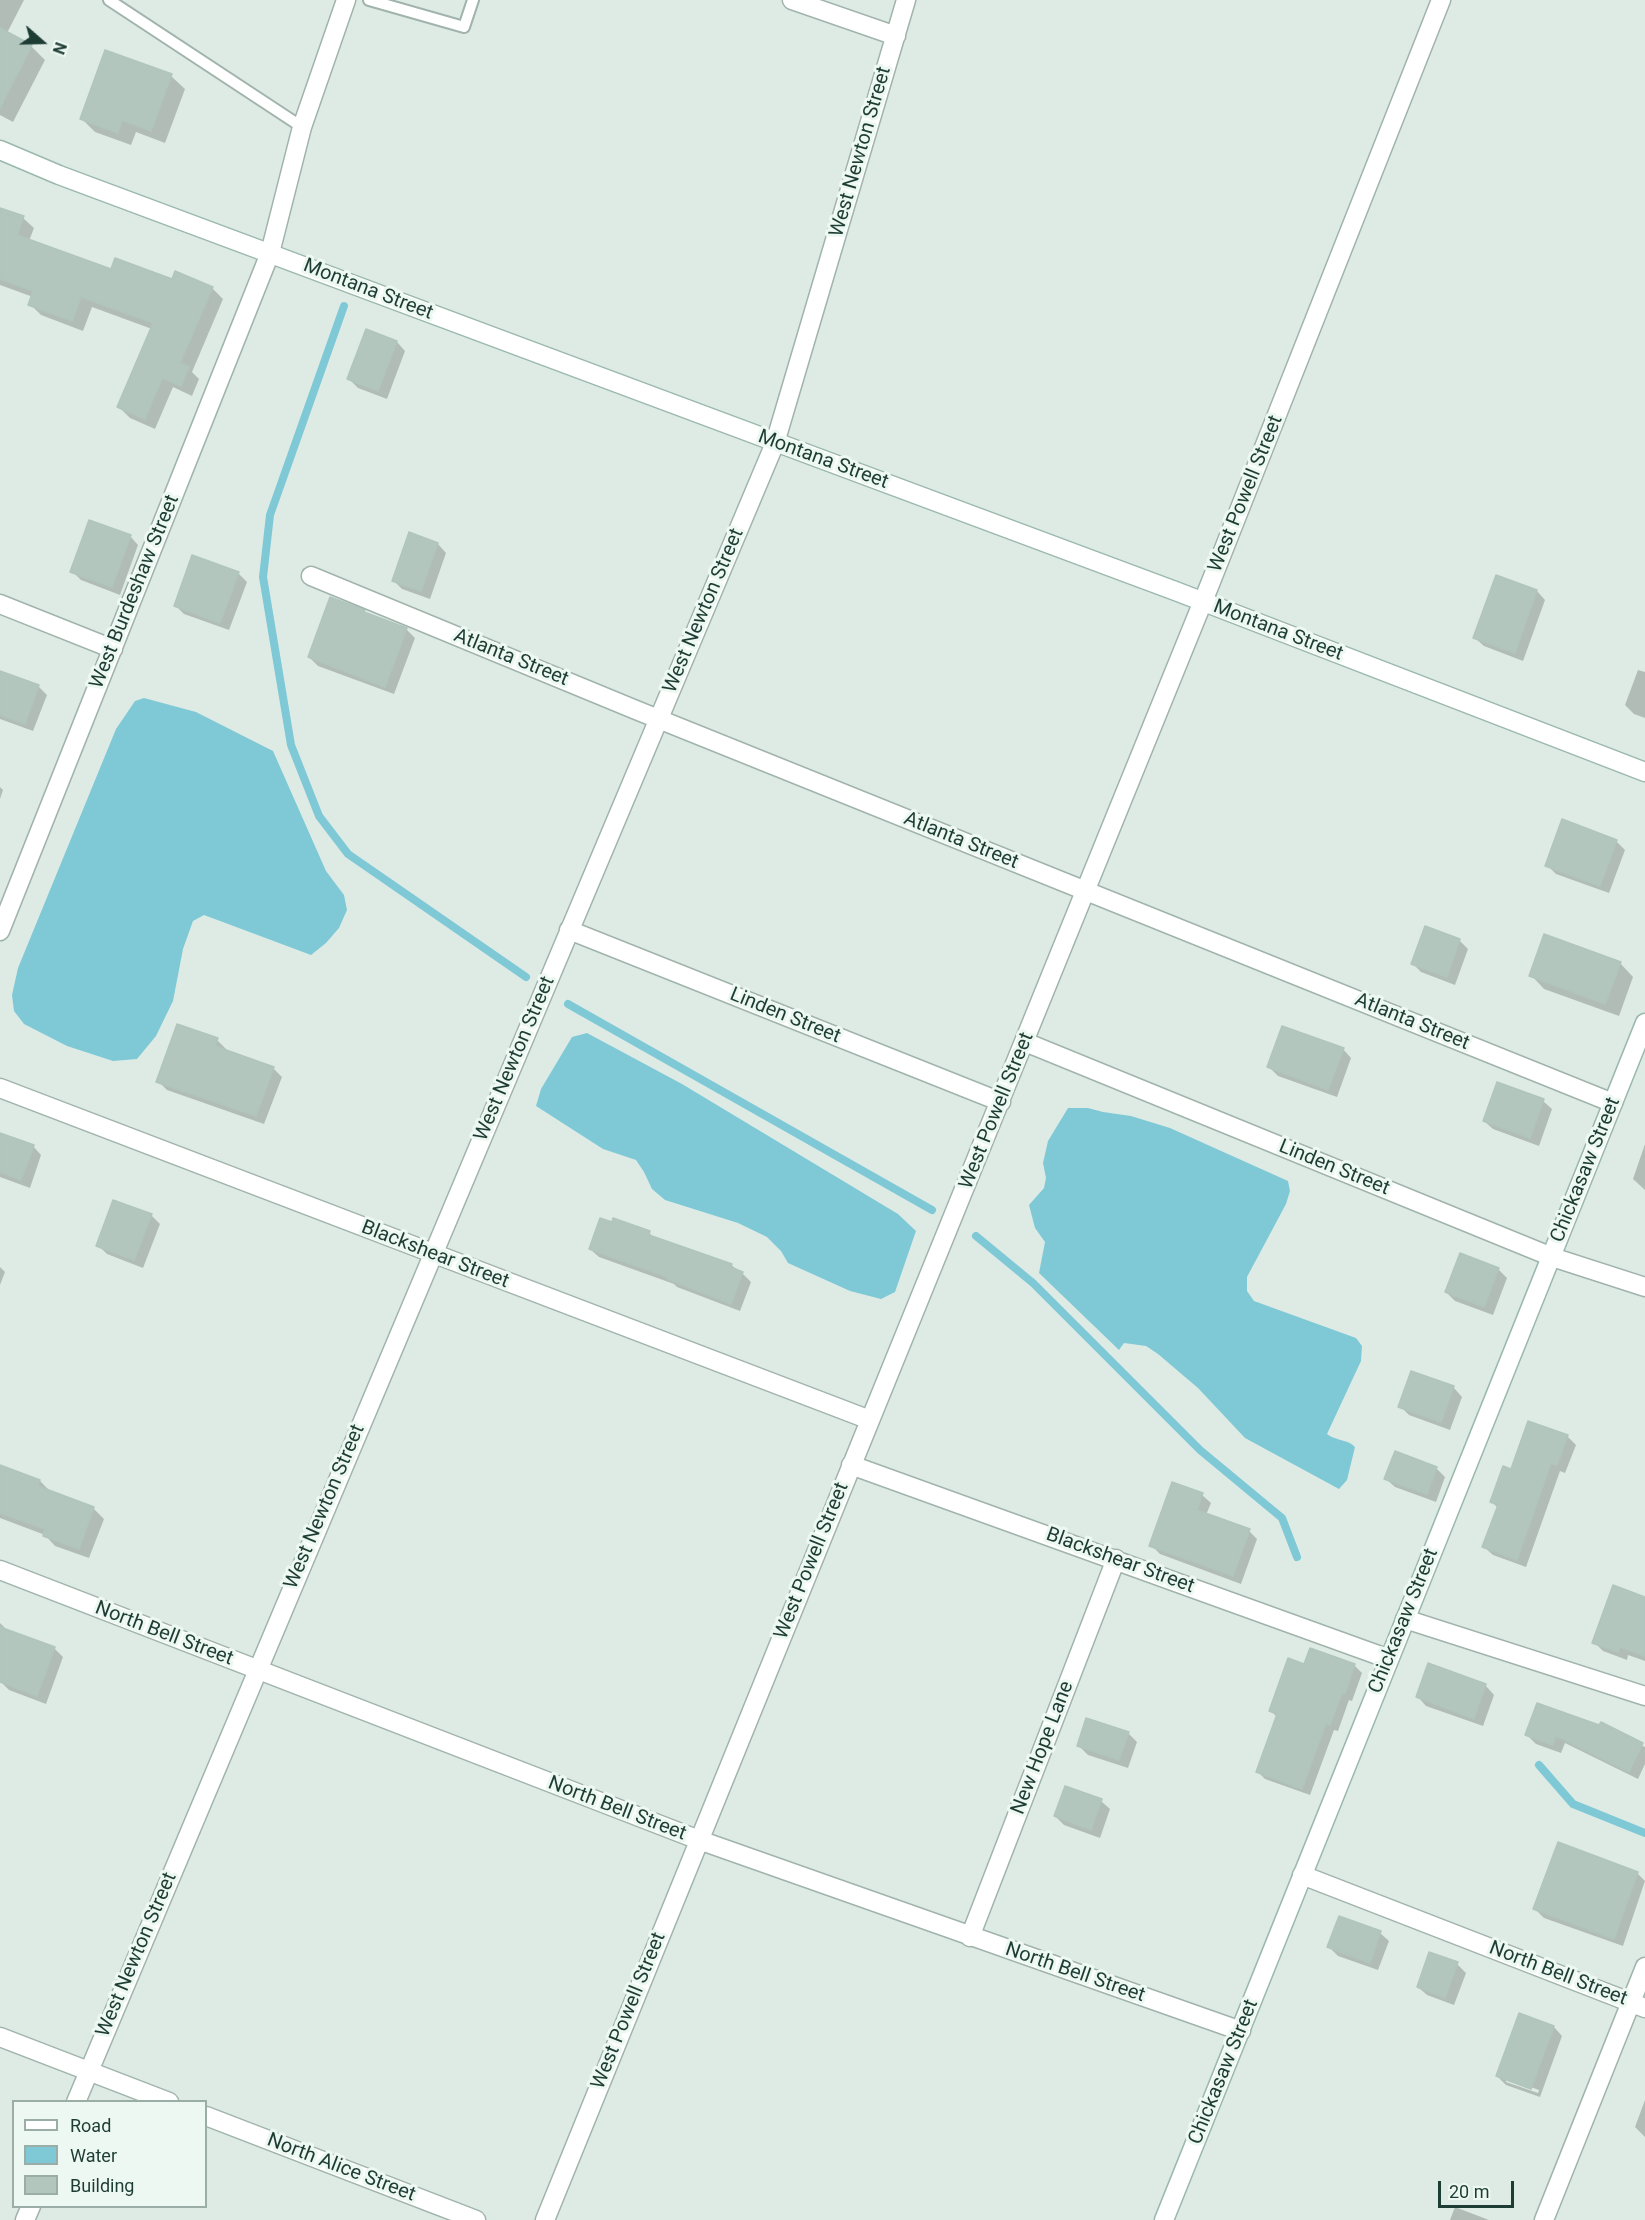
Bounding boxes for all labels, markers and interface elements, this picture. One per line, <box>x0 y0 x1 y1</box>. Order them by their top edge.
north arrow <box>12 12 72 72</box>
text: N <box>49 40 70 57</box>
street label: West Newton Street <box>825 64 897 240</box>
street label: Montana Street <box>300 254 436 326</box>
street label: West Powell Street <box>1204 412 1288 576</box>
street label: Montana Street <box>755 425 891 495</box>
street label: West Burdeshaw Street <box>85 492 185 692</box>
street label: West Newton Street <box>659 525 749 697</box>
street label: Montana Street <box>1210 595 1346 667</box>
street label: Atlanta Street <box>450 624 572 692</box>
street label: Atlanta Street <box>900 807 1022 875</box>
street label: West Newton Street <box>470 973 560 1145</box>
street label: Linden Street <box>726 983 844 1049</box>
street label: Atlanta Street <box>1351 988 1473 1056</box>
street label: West Powell Street <box>955 1029 1039 1193</box>
street label: Chickasaw Street <box>1546 1094 1626 1246</box>
street label: Linden Street <box>1275 1135 1393 1201</box>
street label: Blackshear Street <box>358 1216 512 1294</box>
street label: West Newton Street <box>280 1421 370 1593</box>
street label: West Powell Street <box>770 1479 854 1643</box>
street label: Blackshear Street <box>1043 1523 1197 1599</box>
street label: Chickasaw Street <box>1364 1545 1444 1697</box>
street label: North Bell Street <box>92 1597 236 1671</box>
street label: New Hope Lane <box>1007 1678 1079 1818</box>
street label: North Bell Street <box>545 1772 689 1846</box>
street label: West Newton Street <box>92 1869 182 2041</box>
street label: West Powell Street <box>587 1929 671 2093</box>
street label: North Bell Street <box>1486 1937 1630 2011</box>
street label: North Bell Street <box>1002 1938 1148 2008</box>
street label: Chickasaw Street <box>1184 1996 1264 2148</box>
legend <box>12 2100 207 2208</box>
text: Road <box>70 2115 111 2136</box>
street label: North Alice Street <box>263 2129 419 2207</box>
text: Water <box>70 2145 117 2166</box>
scale bar <box>1441 2169 1518 2207</box>
text: Building <box>70 2175 134 2196</box>
text: 20 m <box>1449 2181 1489 2202</box>

